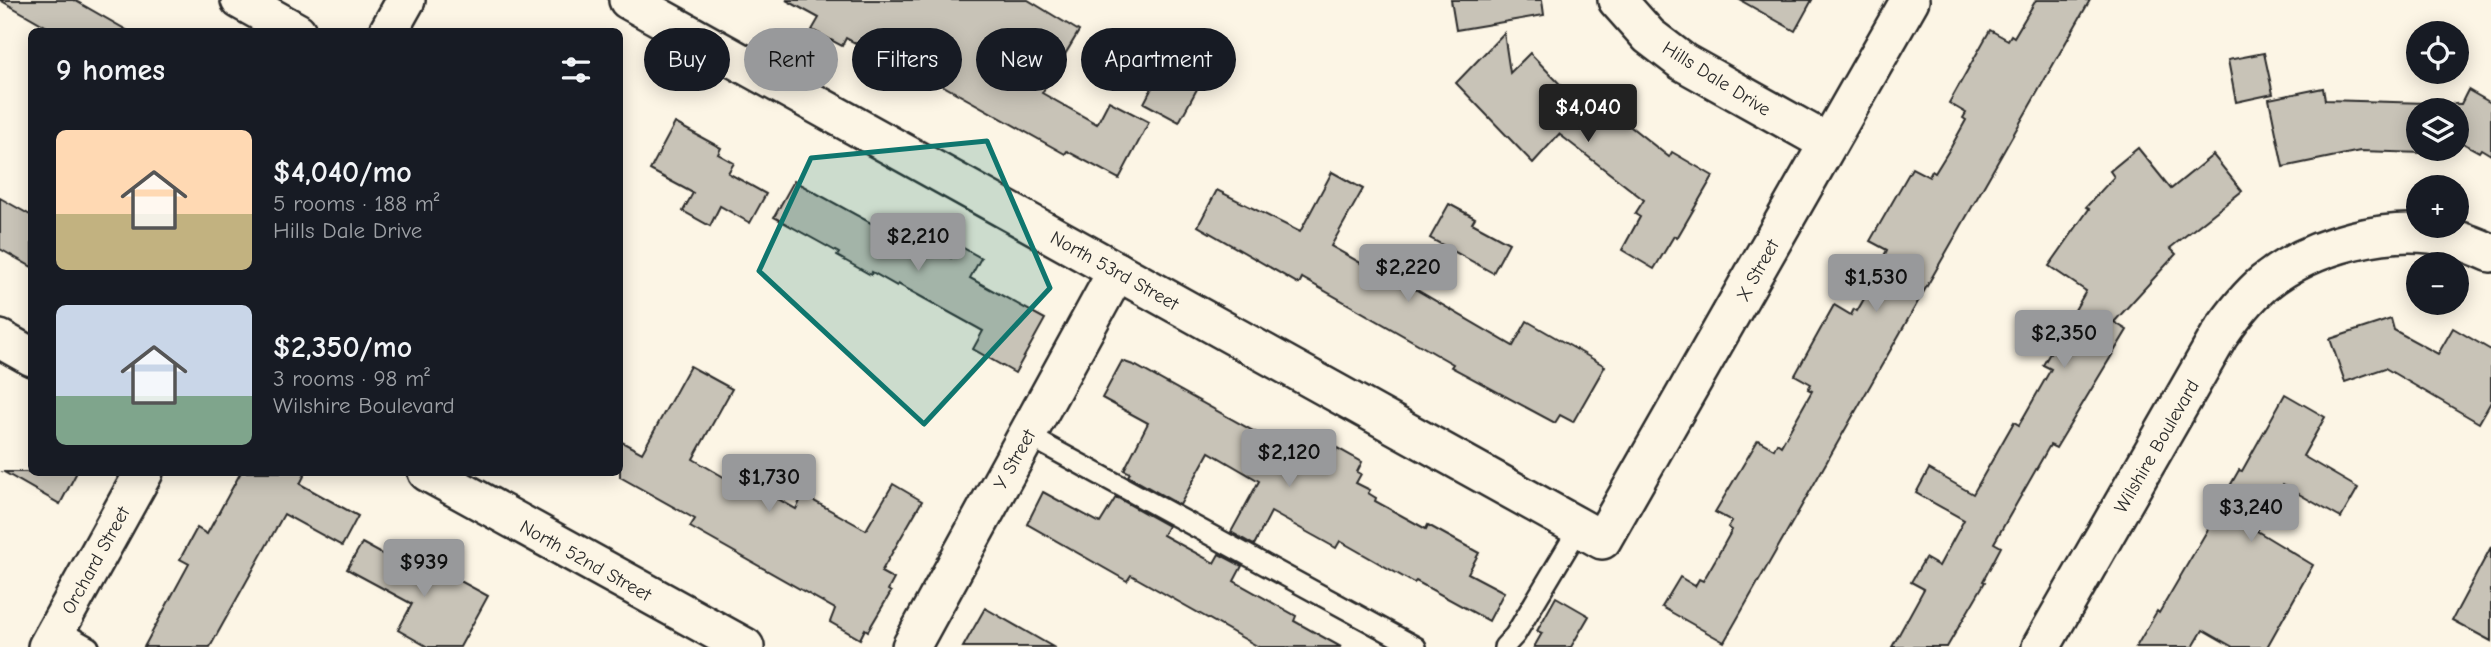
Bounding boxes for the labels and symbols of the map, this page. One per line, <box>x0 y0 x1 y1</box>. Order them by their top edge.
street label: Hills Dale Drive <box>1658 37 1775 121</box>
pin: $4,040 <box>1531 85 1645 144</box>
pin: $2,210 <box>861 214 975 273</box>
street label: North 53rd Street <box>1047 227 1183 315</box>
street label: X Street <box>1732 235 1784 305</box>
pin: $2,220 <box>1351 244 1465 304</box>
pin: $1,530 <box>1819 254 1933 314</box>
pin: $2,350 <box>2007 310 2121 370</box>
street label: Wilshire Boulevard <box>2110 376 2204 517</box>
street label: Y Street <box>989 425 1041 493</box>
pin: $2,120 <box>1232 430 1346 489</box>
pin: $1,730 <box>712 454 826 514</box>
pin: $3,240 <box>2194 484 2308 544</box>
street label: Orchard Street <box>57 502 135 618</box>
street label: North 52nd Street <box>516 516 656 606</box>
pin: $939 <box>383 540 465 599</box>

